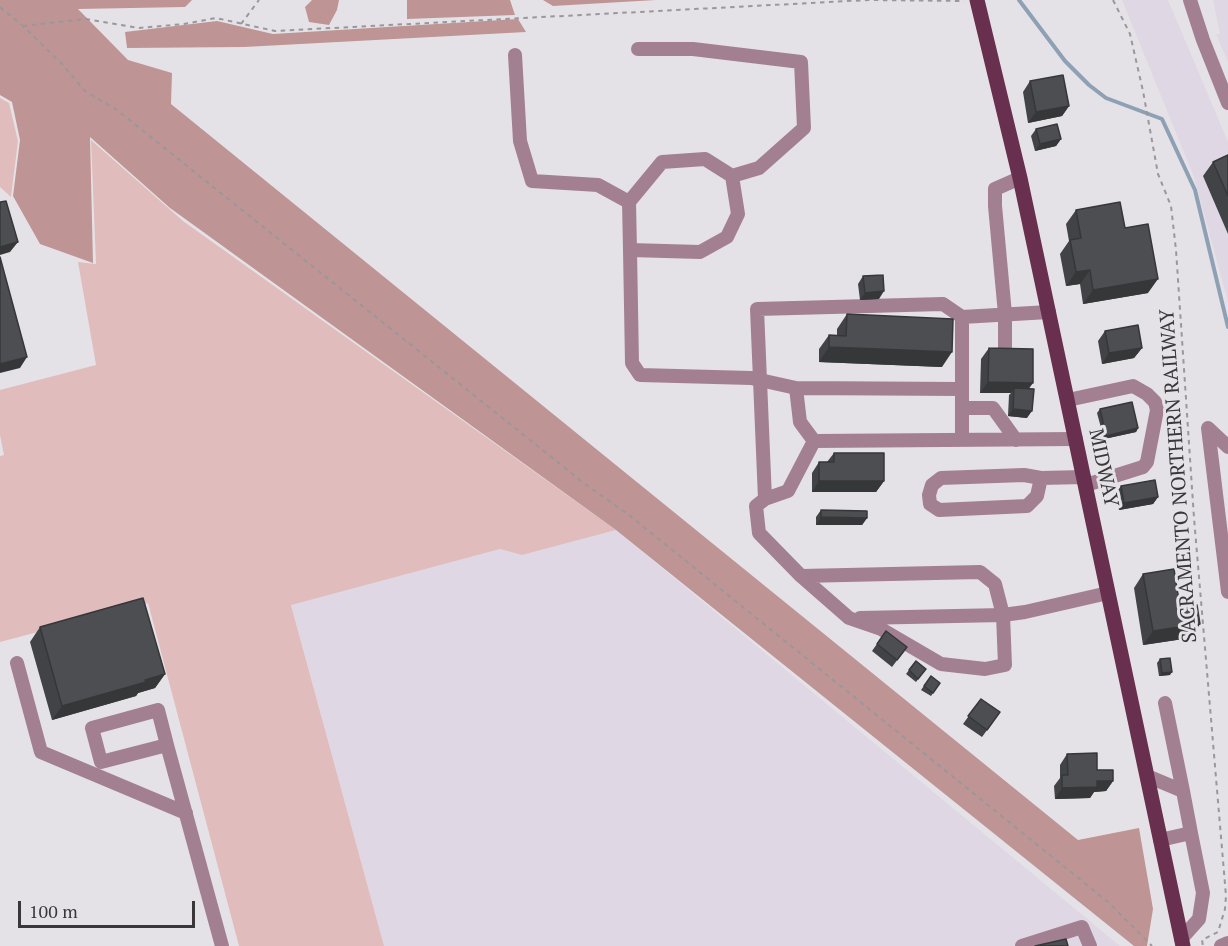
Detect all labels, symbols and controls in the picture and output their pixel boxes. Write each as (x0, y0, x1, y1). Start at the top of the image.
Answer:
street label: SACRAMENTO NORTHERN RAILWAY (1155, 308, 1203, 644)
street label: MIDWAY (1083, 427, 1123, 509)
scale bar (21, 889, 198, 927)
text: 100 m (29, 899, 78, 923)

